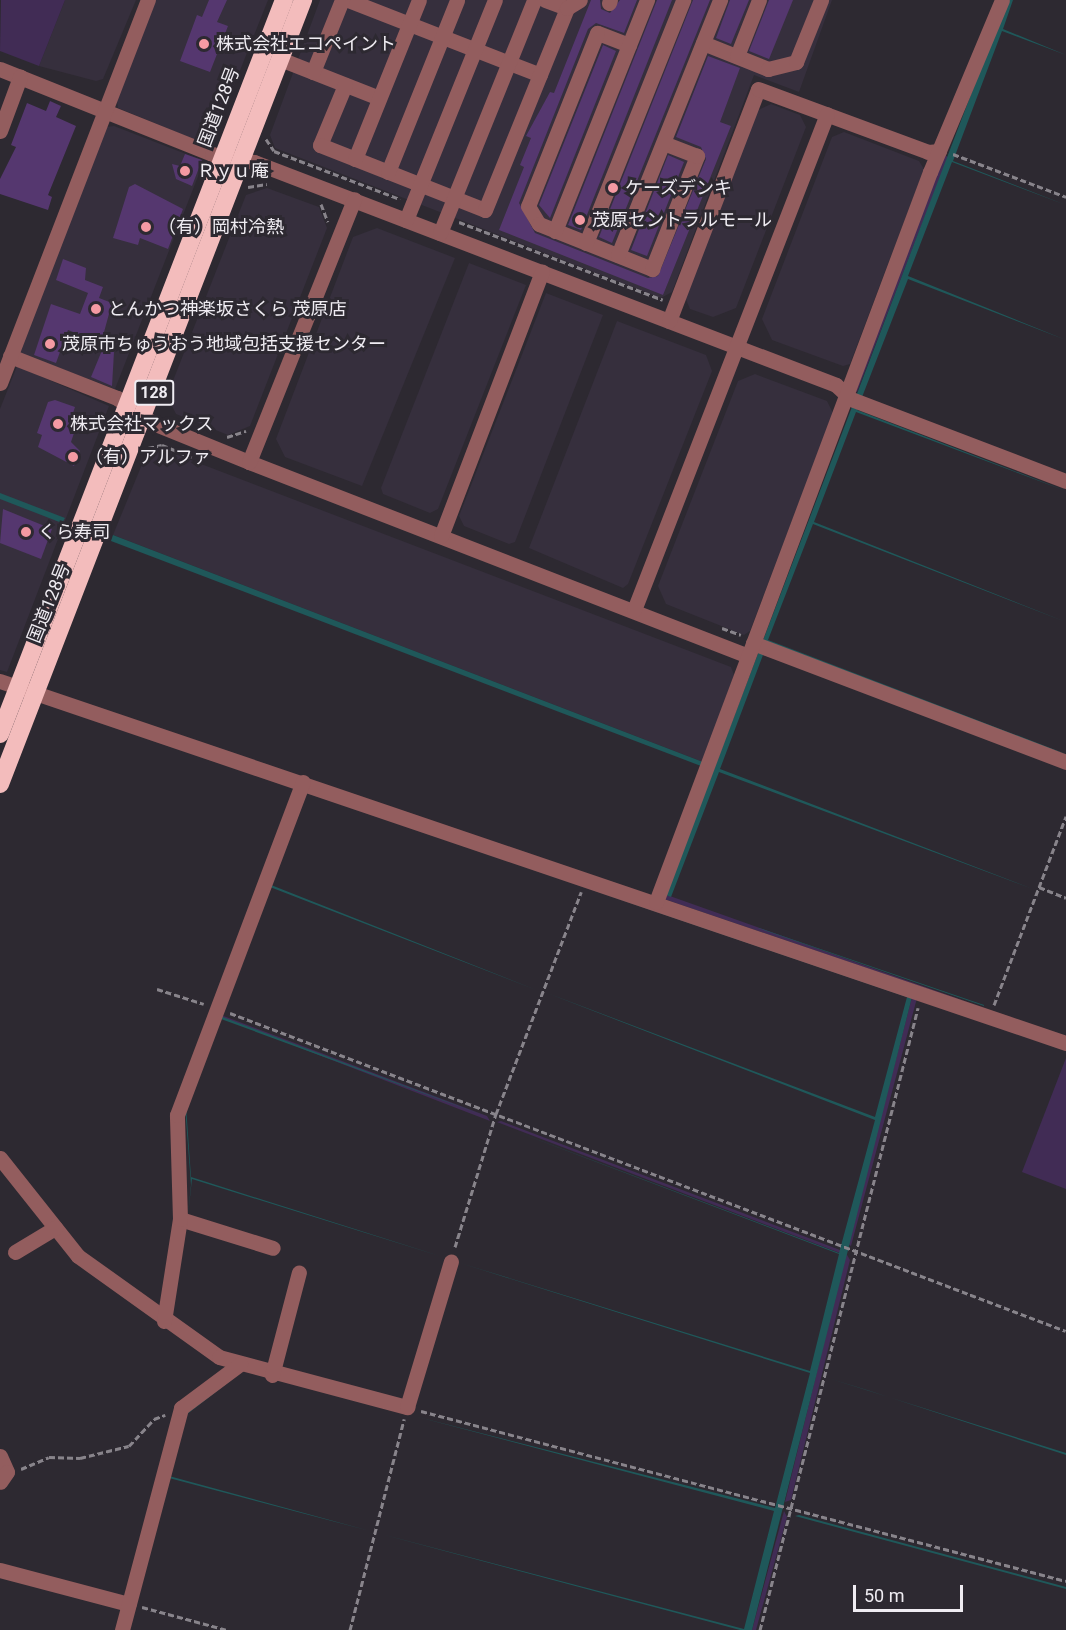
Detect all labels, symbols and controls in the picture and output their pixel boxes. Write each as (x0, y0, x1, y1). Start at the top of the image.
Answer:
place label: 株式会社エコペイント (216, 33, 396, 55)
marker: 株式会社エコペイント (197, 37, 211, 51)
street label: 国道128号 (194, 64, 244, 150)
place label: Ｒｙｕ庵 (197, 160, 269, 182)
marker: Ｒｙｕ庵 (178, 164, 192, 178)
place label: ケーズデンキ (625, 177, 733, 199)
marker: ケーズデンキ (606, 181, 620, 195)
place label: 茂原セントラルモール (592, 209, 772, 231)
marker: 茂原セントラルモール (573, 213, 587, 227)
place label: （有）岡村冷熱 (158, 216, 284, 238)
marker: （有）岡村冷熱 (139, 220, 153, 234)
place label: とんかつ神楽坂さくら 茂原店 (108, 298, 346, 320)
marker: とんかつ神楽坂さくら 茂原店 (89, 302, 103, 316)
place label: 茂原市ちゅうおう地域包括支援センター (62, 333, 386, 355)
marker: 茂原市ちゅうおう地域包括支援センター (43, 337, 57, 351)
road number: 128 (133, 380, 175, 406)
place label: 株式会社マックス (70, 413, 214, 435)
marker: 株式会社マックス (51, 417, 65, 431)
place label: （有）アルファ (85, 446, 211, 468)
marker: （有）アルファ (66, 450, 80, 464)
place label: くら寿司 (38, 521, 110, 543)
marker: くら寿司 (19, 525, 33, 539)
street label: 国道128号 (23, 560, 75, 646)
scale bar (856, 1573, 966, 1611)
text: 50 m (864, 1585, 904, 1606)

